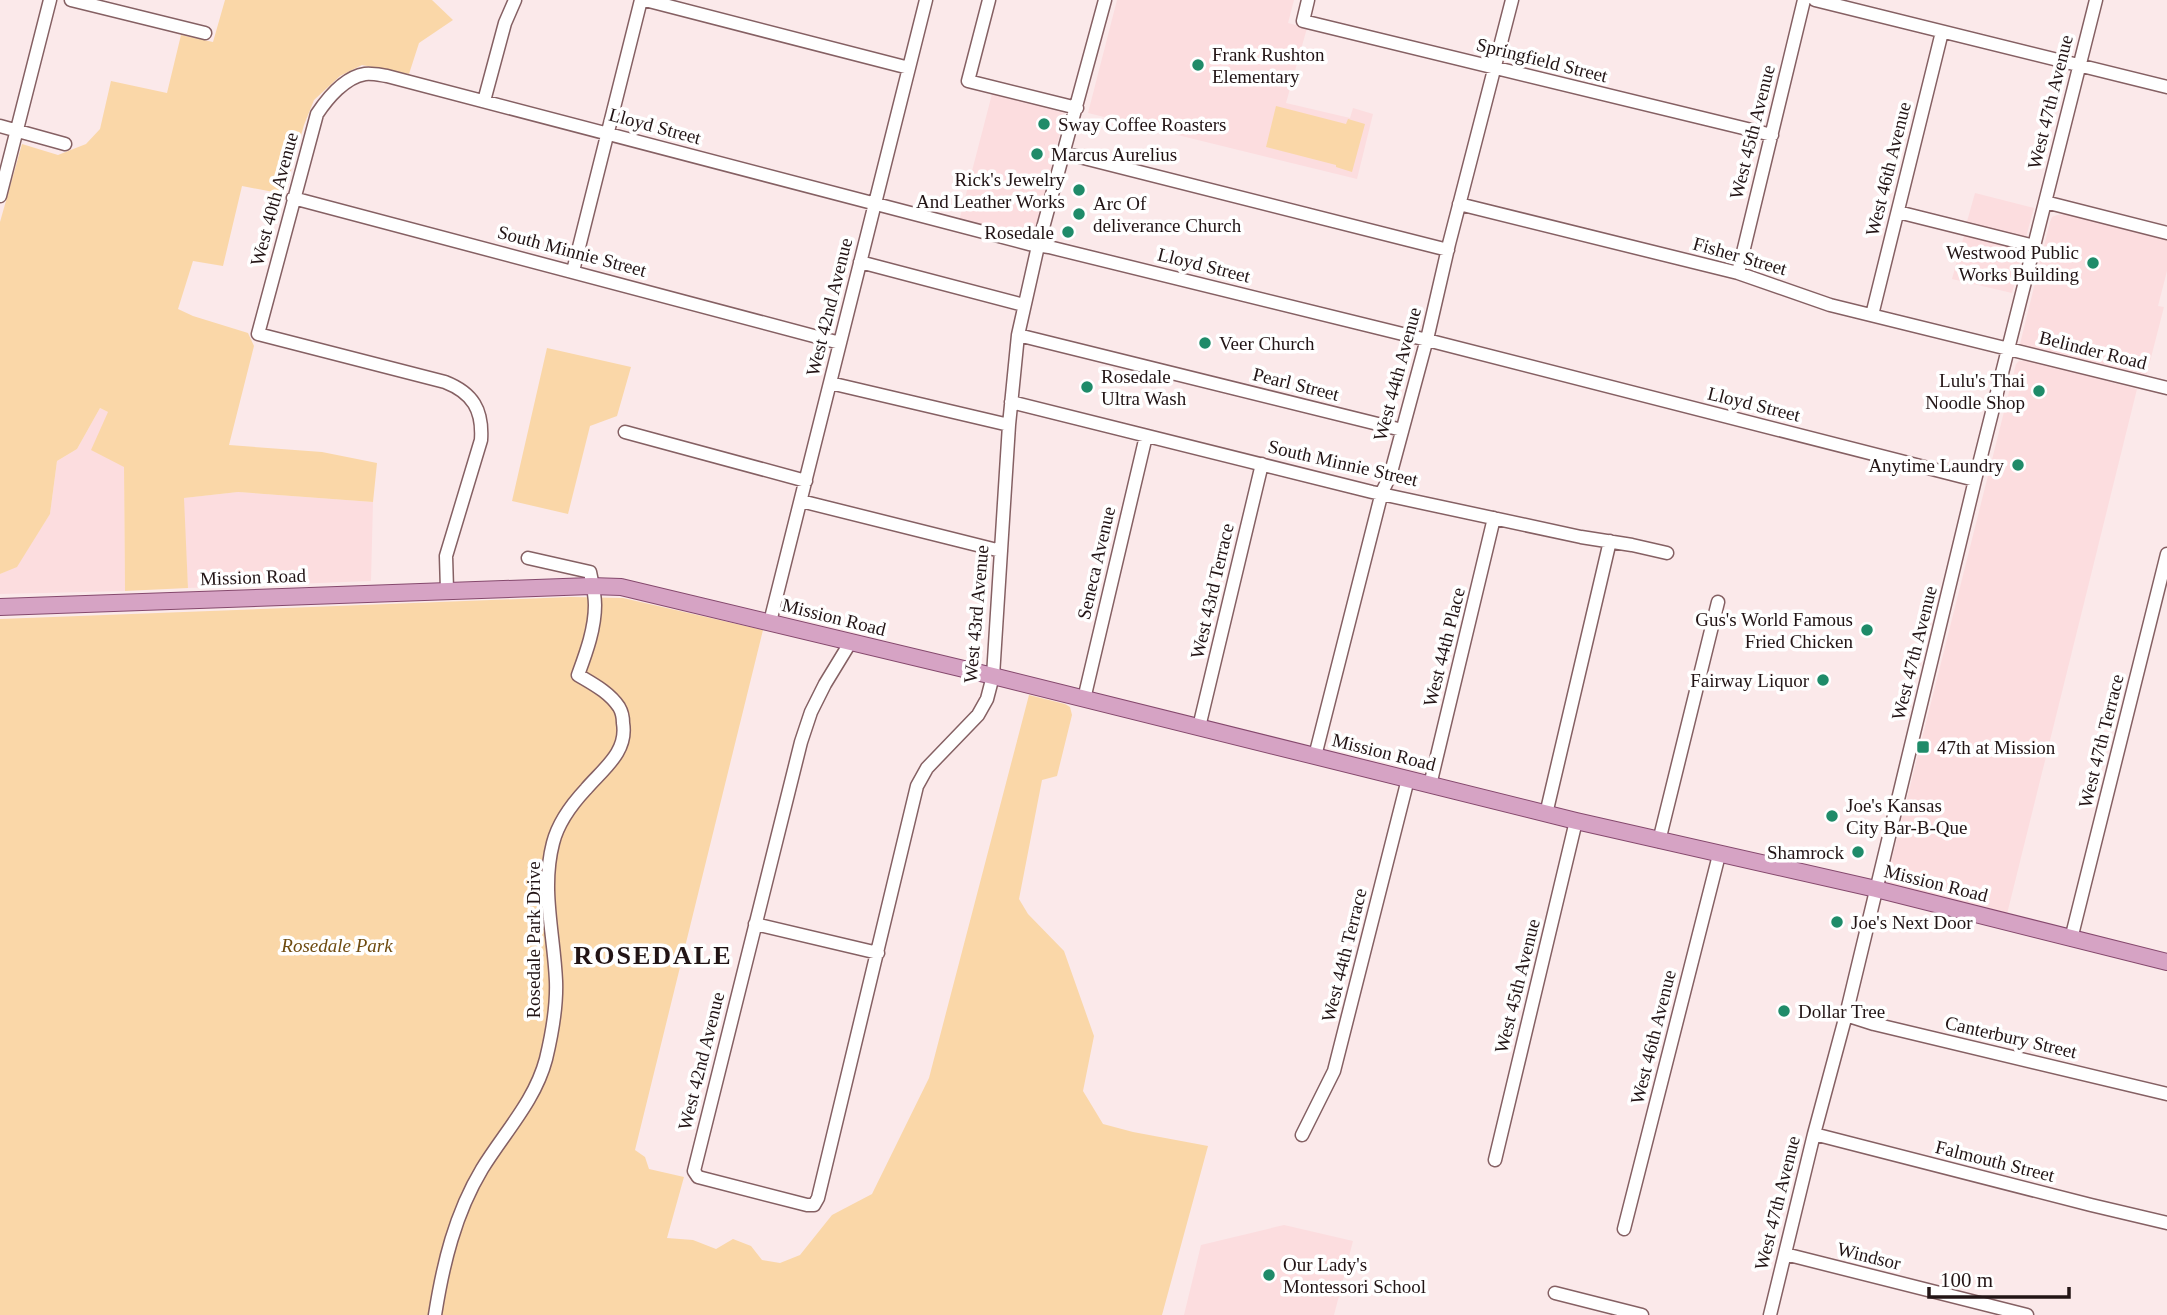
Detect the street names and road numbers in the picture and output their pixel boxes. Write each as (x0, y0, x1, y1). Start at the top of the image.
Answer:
street label: West 47th Avenue (2023, 33, 2077, 171)
street label: Springfield Street (1474, 34, 1611, 87)
street label: West 45th Avenue (1725, 63, 1779, 201)
street label: West 46th Avenue (1861, 100, 1915, 238)
street label: Lloyd Street (607, 104, 704, 149)
street label: West 40th Avenue (246, 130, 302, 268)
street label: South Minnie Street (495, 221, 649, 281)
street label: Fisher Street (1691, 233, 1790, 280)
street label: West 42nd Avenue (802, 236, 856, 378)
street label: Lloyd Street (1156, 243, 1253, 287)
street label: West 44th Avenue (1369, 305, 1425, 443)
street label: Belinder Road (2037, 326, 2150, 374)
street label: Pearl Street (1251, 363, 1342, 405)
street label: Lloyd Street (1706, 382, 1803, 426)
street label: South Minnie Street (1266, 436, 1421, 491)
street label: Seneca Avenue (1073, 505, 1119, 621)
street label: West 43rd Terrace (1186, 521, 1238, 661)
street label: West 43rd Avenue (960, 544, 992, 684)
street label: Mission Road (200, 565, 307, 589)
street label: West 47th Avenue (1887, 584, 1941, 722)
street label: West 44th Place (1419, 585, 1469, 709)
street label: Mission Road (780, 594, 888, 640)
street label: West 47th Terrace (2074, 672, 2128, 810)
street label: Mission Road (1330, 729, 1438, 775)
street label: Mission Road (1882, 860, 1990, 906)
street label: Rosedale Park Drive (523, 861, 544, 1019)
street label: West 44th Terrace (1317, 886, 1371, 1024)
street label: West 45th Avenue (1490, 917, 1544, 1055)
street label: West 46th Avenue (1626, 968, 1680, 1106)
street label: West 42nd Avenue (674, 990, 728, 1132)
street label: Canterbury Street (1943, 1012, 2080, 1063)
street label: West 47th Avenue (1750, 1134, 1804, 1272)
street label: Falmouth Street (1933, 1136, 2057, 1186)
street label: Windsor (1835, 1238, 1904, 1274)

